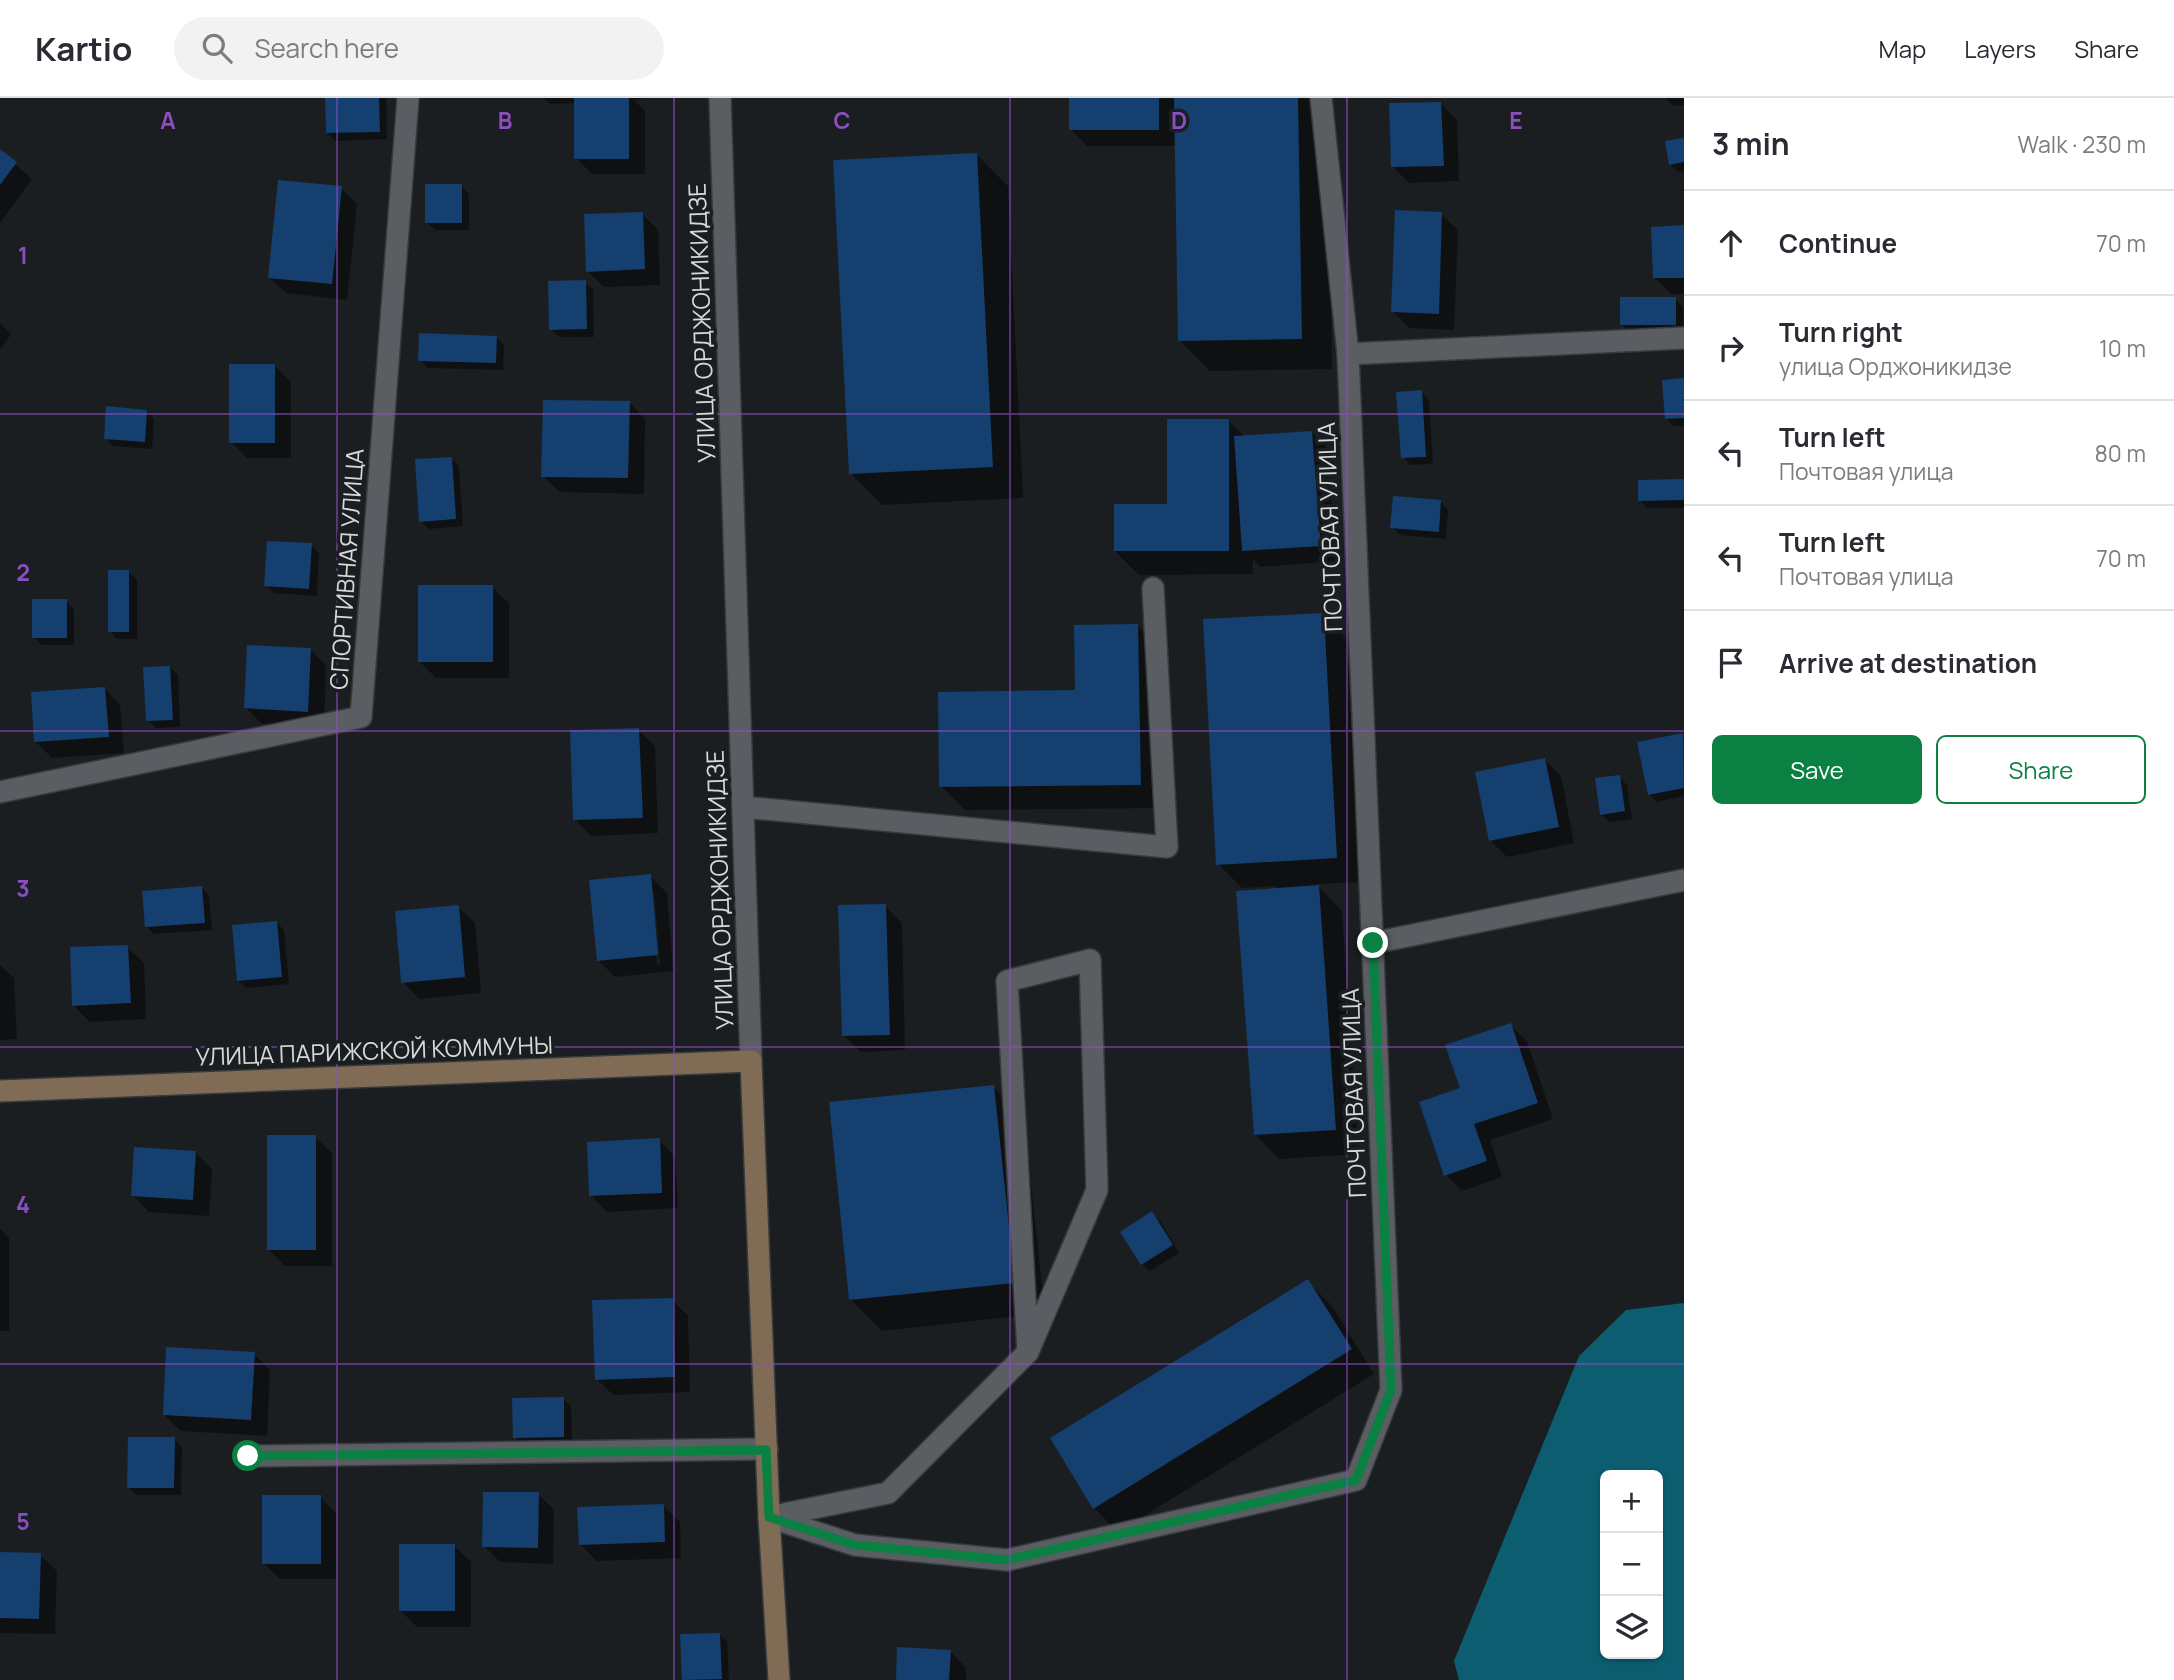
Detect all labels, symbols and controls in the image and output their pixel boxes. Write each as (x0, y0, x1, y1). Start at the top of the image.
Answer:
search box (174, 17, 664, 80)
text: Kartio (35, 26, 132, 71)
icon: search (198, 29, 236, 67)
text: Search here (254, 30, 399, 66)
text: Map (1879, 32, 1926, 65)
text: Layers (1964, 32, 2036, 65)
text: Share (2074, 32, 2139, 65)
text: A (160, 104, 176, 136)
text: B (498, 104, 512, 136)
text: C (834, 104, 851, 136)
text: D (1171, 104, 1187, 136)
text: E (1509, 104, 1523, 136)
text: 3 min (1712, 123, 1790, 164)
text: Walk · 230 m (2018, 128, 2146, 160)
street label: УЛИЦА ОРДЖОНИКИДЗЕ (680, 183, 722, 463)
icon: ahead (1712, 224, 1750, 262)
text: Continue (1779, 225, 1897, 261)
text: 70 m (2096, 227, 2146, 259)
text: 1 (18, 239, 28, 271)
text: Turn right (1779, 314, 1903, 350)
icon: right (1712, 329, 1750, 367)
text: 10 m (2099, 332, 2146, 364)
text: улица Орджоникидзе (1779, 350, 2012, 382)
text: Turn left (1779, 419, 1886, 455)
street label: ПОЧТОВАЯ УЛИЦА (1309, 422, 1349, 632)
icon: left (1712, 434, 1750, 472)
text: 80 m (2095, 437, 2146, 469)
street label: СПОРТИВНАЯ УЛИЦА (321, 447, 371, 691)
text: Почтовая улица (1779, 455, 1953, 487)
text: Turn left (1779, 524, 1886, 560)
icon: left (1712, 539, 1750, 577)
text: 70 m (2096, 542, 2146, 574)
text: 2 (16, 556, 30, 588)
text: Почтовая улица (1779, 560, 1953, 592)
icon: arrive (1712, 644, 1750, 682)
text: Arrive at destination (1779, 645, 2037, 681)
button: Save (1712, 735, 1922, 804)
button: Share (1936, 735, 2146, 804)
street label: УЛИЦА ОРДЖОНИКИДЗЕ (698, 750, 740, 1030)
text: 3 (16, 872, 30, 904)
route end (1357, 927, 1388, 958)
street label: ПОЧТОВАЯ УЛИЦА (1333, 988, 1373, 1198)
street label: УЛИЦА ПАРИЖСКОЙ КОММУНЫ (195, 1027, 553, 1073)
text: 4 (16, 1188, 30, 1220)
route start (232, 1440, 263, 1471)
map controls (1600, 1470, 1663, 1659)
button: + (1600, 1470, 1663, 1533)
text: 5 (16, 1505, 30, 1537)
button: − (1600, 1533, 1663, 1596)
button: layers (1600, 1596, 1663, 1659)

